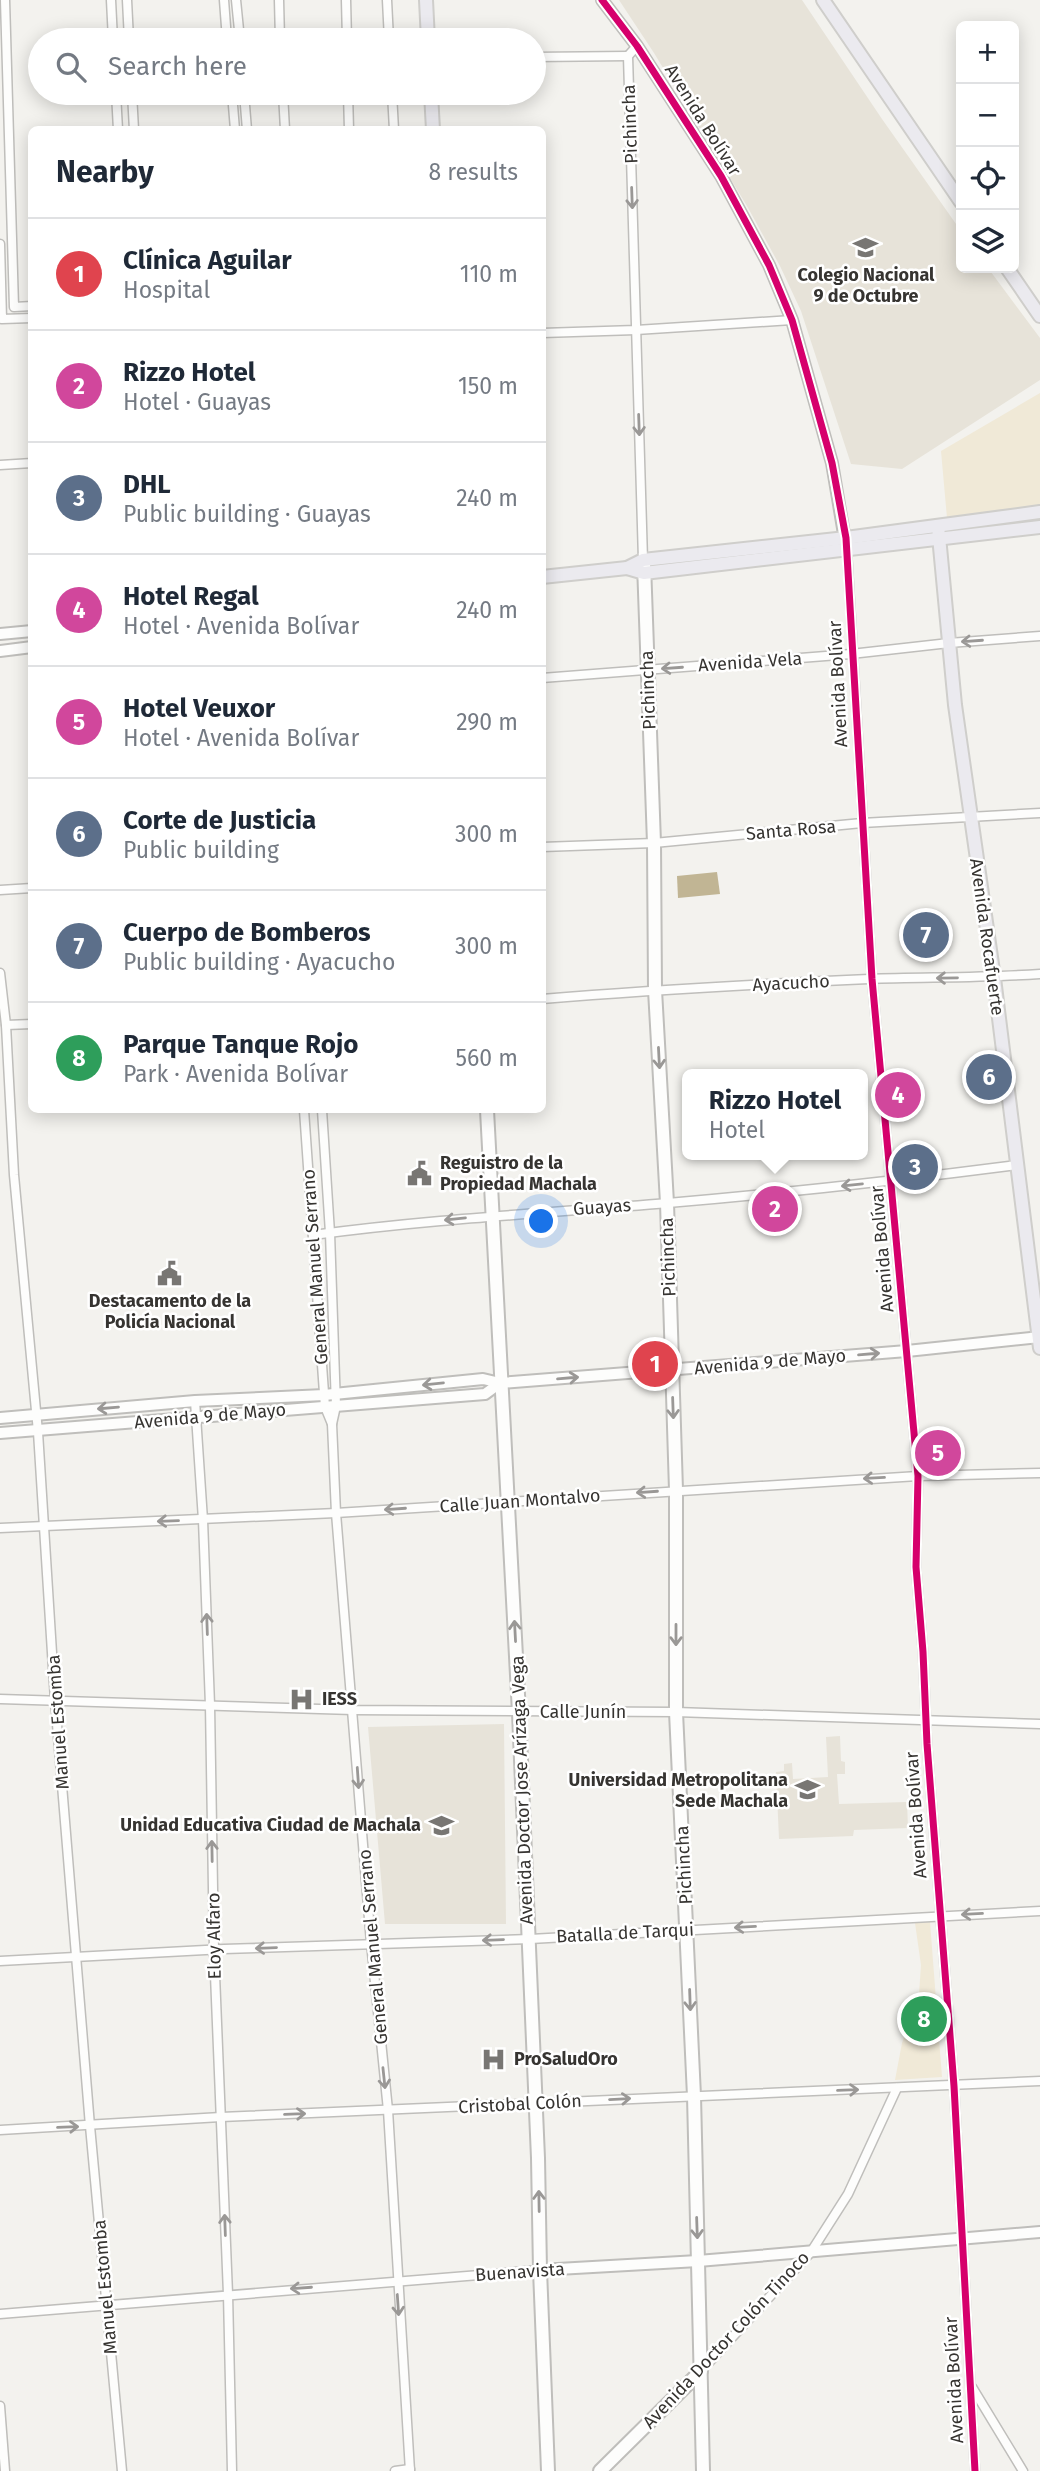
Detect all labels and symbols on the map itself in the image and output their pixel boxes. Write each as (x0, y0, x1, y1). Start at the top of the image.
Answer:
street label: Avenida Bolívar (660, 60, 746, 180)
street label: Pichincha (618, 84, 642, 164)
one-way arrow (625, 186, 638, 209)
school or university icon: Colegio Nacional 9 de Octubre (852, 234, 880, 262)
place label: Colegio Nacional 9 de Octubre (798, 264, 935, 307)
one-way arrow (632, 413, 645, 436)
street label: Avenida Bolívar (824, 620, 852, 748)
one-way arrow (961, 635, 984, 648)
street label: Avenida Vela (697, 647, 803, 677)
street label: Pichincha (636, 650, 660, 730)
one-way arrow (661, 662, 684, 675)
street label: Santa Rosa (745, 815, 837, 845)
street label: Avenida Rocafuerte (965, 857, 1009, 1017)
pin: 7 (903, 909, 949, 961)
street label: Ayacucho (752, 970, 830, 996)
one-way arrow (936, 971, 959, 985)
one-way arrow (653, 1046, 666, 1069)
pin: 6 (966, 1051, 1012, 1103)
pin: 4 (875, 1069, 921, 1121)
pin: 3 (892, 1141, 938, 1193)
place label: Reguistro de la Propiedad Machala (440, 1152, 597, 1195)
public building icon: Reguistro de la Propiedad Machala (406, 1159, 434, 1187)
street label: General Manuel Serrano (297, 1169, 333, 1365)
one-way arrow (841, 1179, 864, 1192)
pin: 2 (752, 1183, 798, 1235)
street label: Avenida Bolívar (866, 1185, 898, 1313)
street label: Guayas (572, 1194, 632, 1220)
your location (524, 1204, 558, 1238)
one-way arrow (444, 1213, 466, 1226)
street label: Pichincha (656, 1217, 680, 1297)
public building icon: Destacamento de la Policía Nacional (156, 1260, 184, 1288)
place label: Destacamento de la Policía Nacional (89, 1290, 251, 1333)
pin: 1 (632, 1338, 678, 1390)
street label: Avenida 9 de Mayo (693, 1344, 847, 1380)
one-way arrow (857, 1347, 879, 1360)
one-way arrow (557, 1371, 579, 1384)
one-way arrow (422, 1378, 445, 1391)
one-way arrow (666, 1396, 679, 1419)
street label: Avenida 9 de Mayo (133, 1398, 287, 1434)
one-way arrow (98, 1402, 120, 1415)
pin: 5 (915, 1427, 961, 1479)
one-way arrow (863, 1472, 886, 1485)
street label: Calle Juan Montalvo (439, 1484, 601, 1518)
one-way arrow (636, 1486, 659, 1499)
one-way arrow (385, 1503, 407, 1516)
one-way arrow (157, 1515, 180, 1528)
one-way arrow (200, 1613, 213, 1636)
one-way arrow (508, 1620, 521, 1643)
one-way arrow (669, 1624, 683, 1647)
street label: Manuel Estomba (42, 1654, 74, 1790)
street label: Avenida Doctor Jose Arízaga Vega (506, 1655, 538, 1925)
hospital icon: IESS (288, 1685, 316, 1713)
place label: IESS (322, 1688, 357, 1710)
street label: Calle Junín (540, 1701, 626, 1723)
street label: Avenida Bolívar (901, 1751, 931, 1879)
one-way arrow (352, 1767, 365, 1789)
place label: Universidad Metropolitana Sede Machala (569, 1769, 788, 1812)
school or university icon: Universidad Metropolitana Sede Machala (794, 1776, 822, 1804)
school or university icon: Unidad Educativa Ciudad de Machala (427, 1811, 455, 1839)
place label: Unidad Educativa Ciudad de Machala (120, 1814, 421, 1836)
street label: Pichincha (671, 1825, 697, 1905)
one-way arrow (206, 1840, 219, 1863)
street label: General Manuel Serrano (354, 1848, 392, 2046)
street label: Eloy Alfaro (202, 1892, 226, 1980)
one-way arrow (961, 1908, 984, 1921)
street label: Batalla de Tarqui (556, 1918, 694, 1948)
one-way arrow (733, 1920, 756, 1933)
one-way arrow (482, 1933, 505, 1947)
one-way arrow (254, 1941, 277, 1954)
one-way arrow (683, 1988, 697, 2011)
pin: 8 (901, 1993, 947, 2045)
hospital icon: ProSaludOro (480, 2045, 508, 2073)
place label: ProSaludOro (514, 2048, 618, 2070)
one-way arrow (378, 2066, 391, 2089)
one-way arrow (836, 2084, 859, 2097)
street label: Cristobal Colón (458, 2090, 582, 2118)
one-way arrow (609, 2093, 632, 2106)
one-way arrow (284, 2107, 307, 2120)
one-way arrow (56, 2121, 79, 2134)
one-way arrow (532, 2190, 546, 2213)
one-way arrow (218, 2214, 231, 2237)
one-way arrow (690, 2216, 704, 2239)
street label: Manuel Estomba (88, 2219, 122, 2355)
street label: Avenida Doctor Colón Tinoco (638, 2247, 814, 2433)
street label: Buenavista (474, 2258, 566, 2286)
one-way arrow (290, 2282, 313, 2295)
one-way arrow (392, 2293, 405, 2316)
street label: Avenida Bolívar (940, 2316, 968, 2444)

